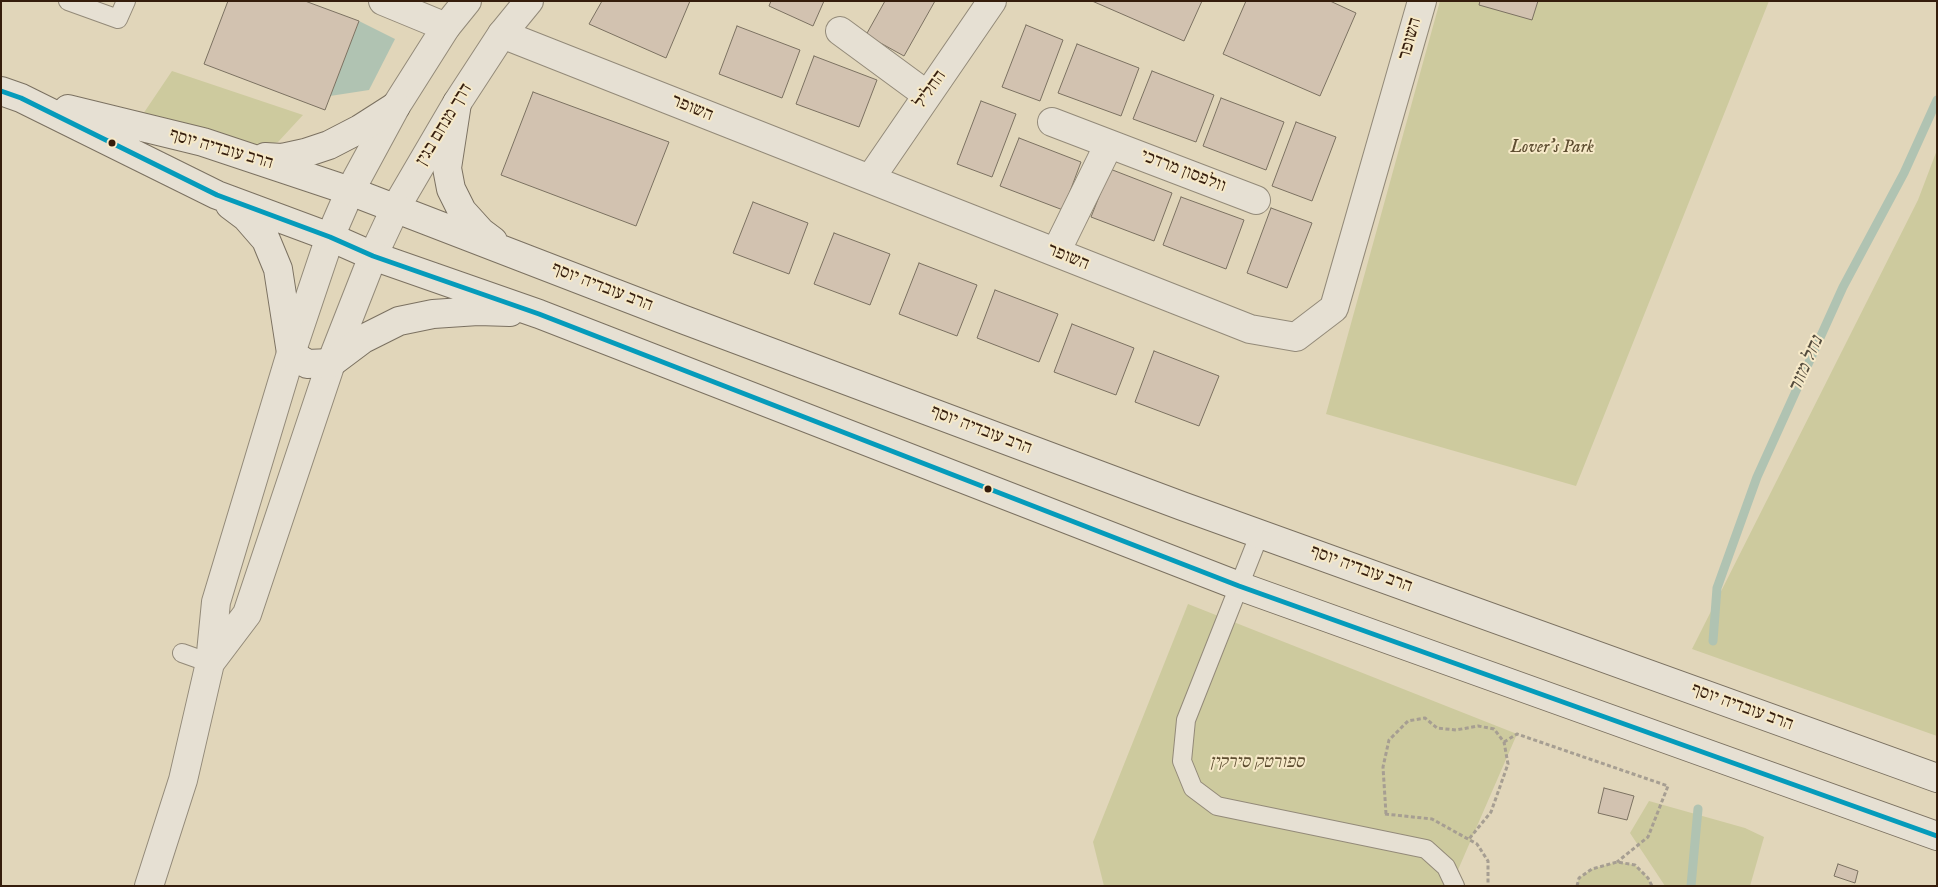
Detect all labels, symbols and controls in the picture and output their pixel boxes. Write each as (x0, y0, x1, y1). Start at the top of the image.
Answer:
street label: השופר (1395, 15, 1427, 63)
street label: החליל (910, 67, 952, 113)
street label: דרך מנחם בגין (412, 80, 478, 170)
street label: השופר (668, 91, 716, 127)
street label: הרב עובדיה יוסף (167, 125, 275, 175)
park label: Lover's Park (1510, 137, 1594, 159)
unlabelled marker (107, 138, 117, 148)
street label: וולפסון מרדכי (1137, 146, 1229, 198)
street label: השופר (1044, 240, 1092, 276)
street label: הרב עובדיה יוסף (548, 259, 656, 317)
water label: נחל מזור (1785, 333, 1829, 397)
street label: הרב עובדיה יוסף (927, 402, 1035, 460)
unlabelled marker (983, 484, 993, 494)
street label: הרב עובדיה יוסף (1307, 542, 1415, 598)
street label: הרב עובדיה יוסף (1688, 680, 1796, 736)
park label: ספורטק סירקין (1210, 752, 1304, 774)

